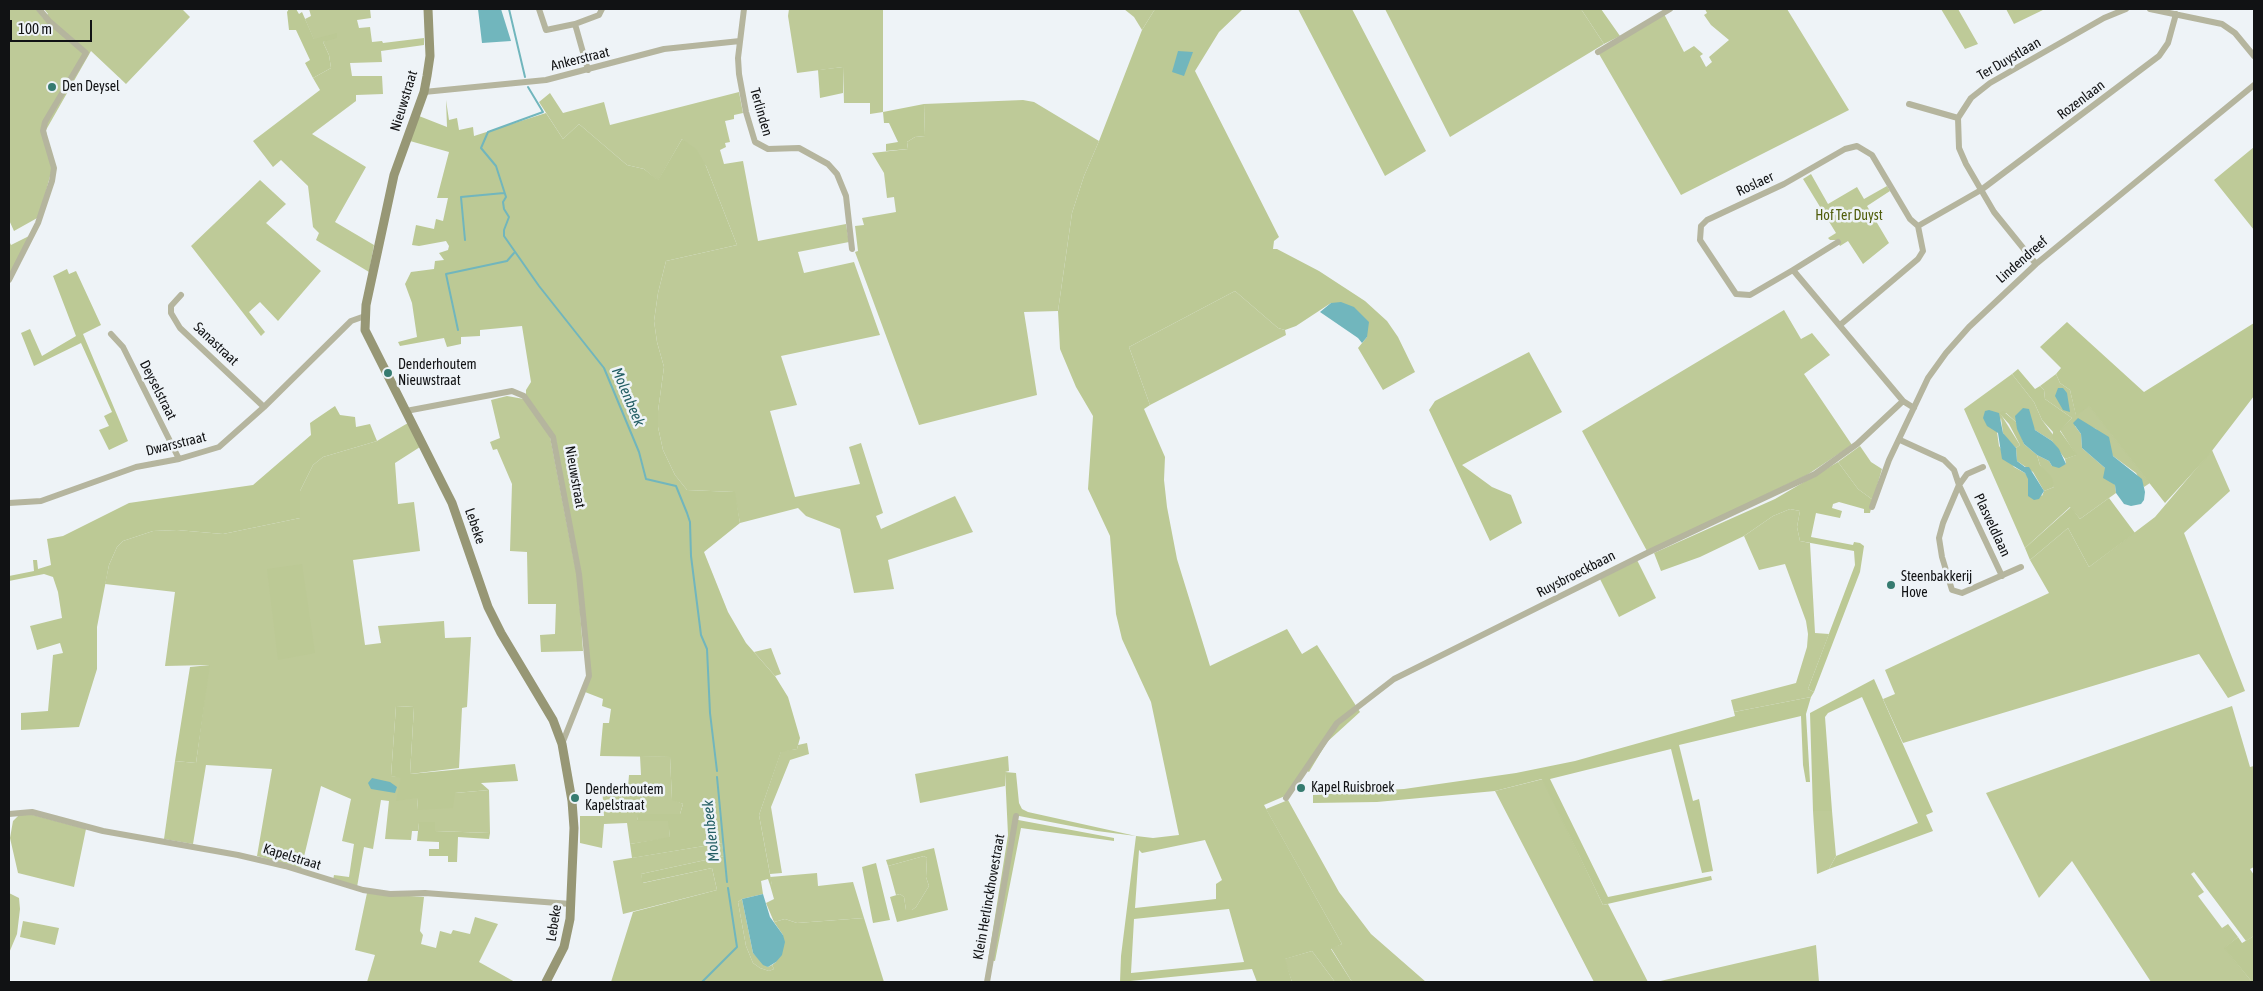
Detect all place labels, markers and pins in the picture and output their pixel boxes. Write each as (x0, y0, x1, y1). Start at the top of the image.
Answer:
place label: Den Deysel (62, 79, 120, 95)
marker: Den Deysel (46, 81, 58, 93)
place label: Denderhoutem Nieuwstraat (398, 357, 477, 390)
marker: Denderhoutem Nieuwstraat (382, 367, 394, 379)
place label: Steenbakkerij Hove (1901, 569, 1972, 602)
marker: Steenbakkerij Hove (1885, 579, 1897, 591)
place label: Kapel Ruisbroek (1311, 780, 1394, 796)
place label: Denderhoutem Kapelstraat (585, 782, 664, 814)
marker: Kapel Ruisbroek (1295, 782, 1307, 794)
marker: Denderhoutem Kapelstraat (569, 792, 581, 804)

